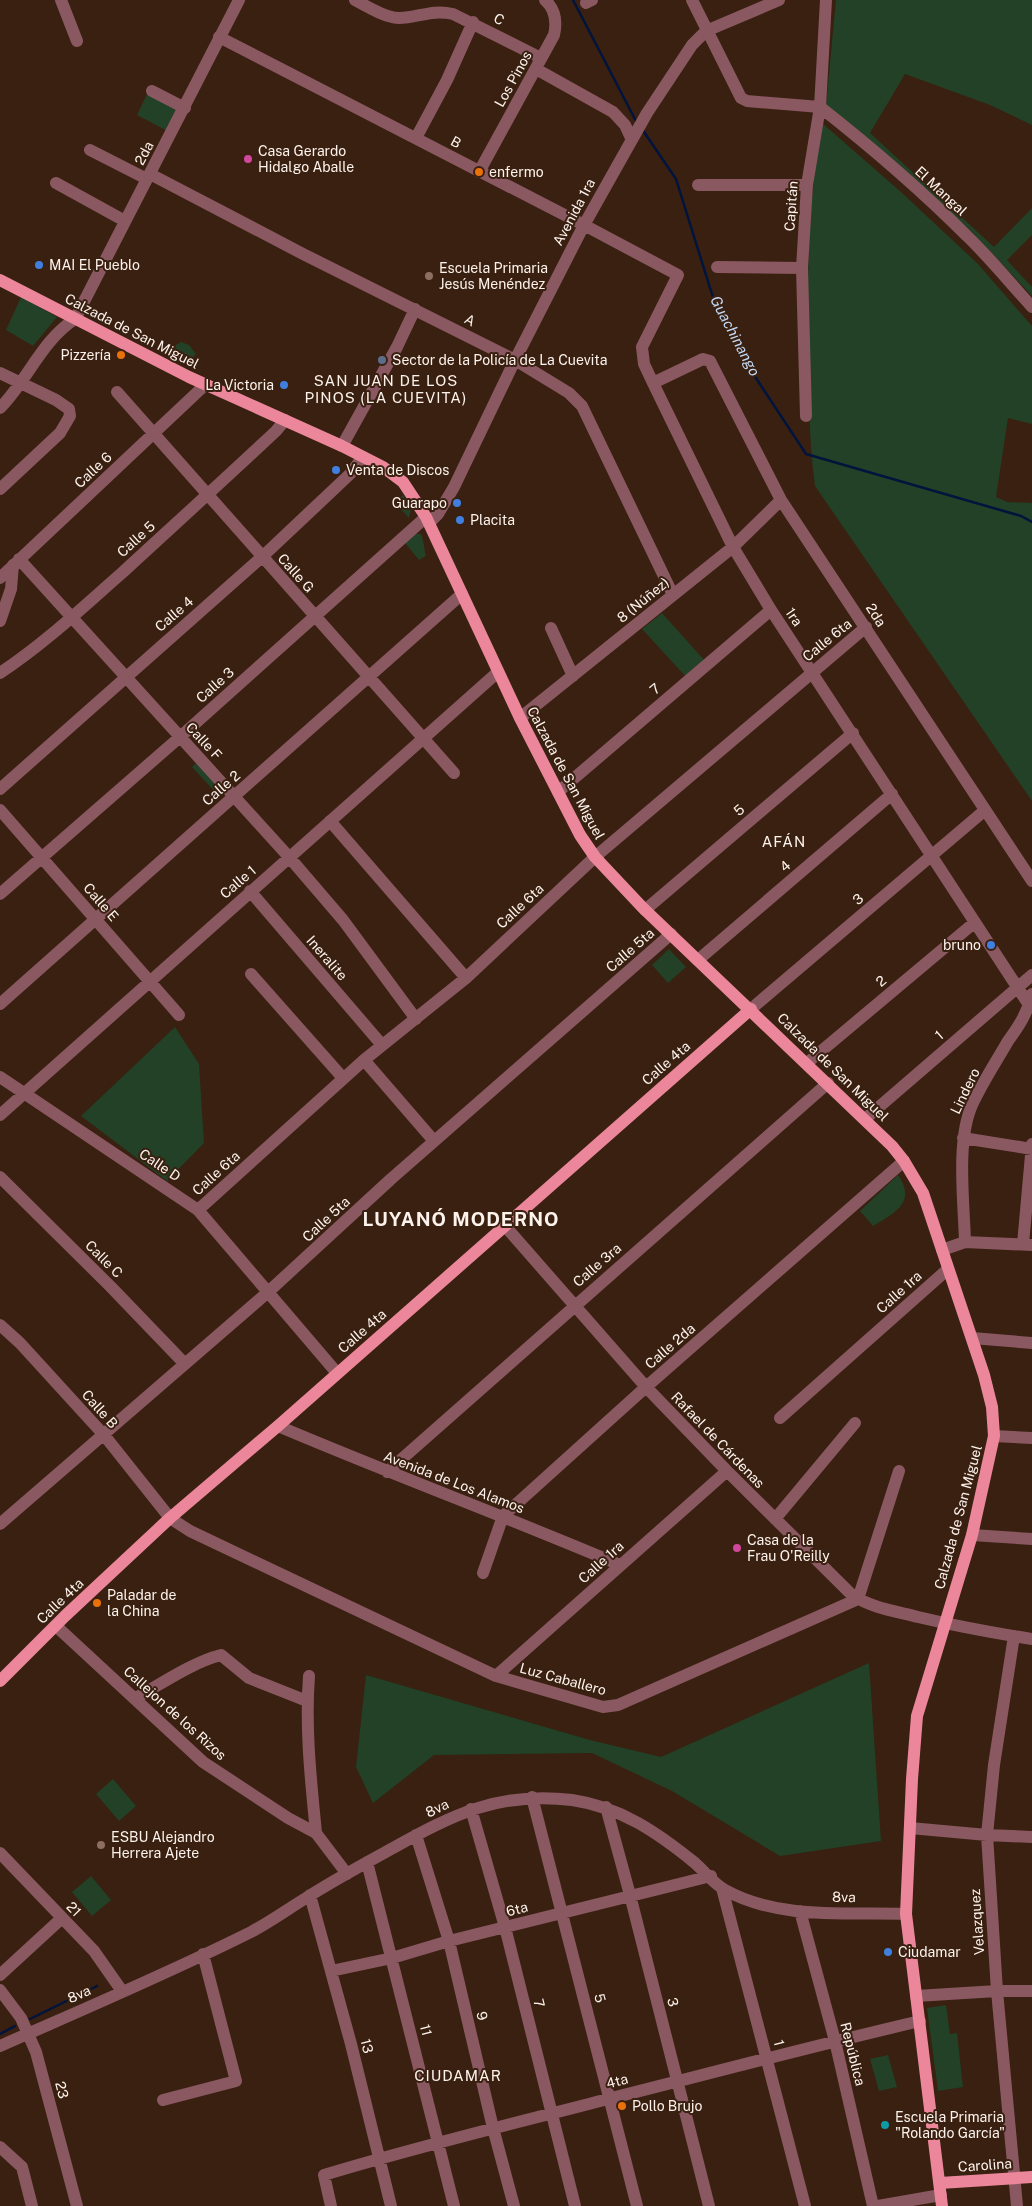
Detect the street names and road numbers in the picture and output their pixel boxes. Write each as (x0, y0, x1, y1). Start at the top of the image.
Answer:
street label: C (491, 10, 507, 28)
street label: Los Pinos (491, 48, 535, 110)
street label: B (448, 133, 464, 151)
street label: 2da (131, 138, 157, 168)
street label: El Mangal (912, 163, 970, 219)
street label: Avenida 1ra (550, 176, 598, 248)
street label: Capitán (781, 180, 801, 232)
street label: Calzada de San Miguel (62, 290, 202, 372)
street label: A (462, 311, 478, 329)
street label: Calle 6 (71, 449, 115, 491)
street label: Calle 5 (114, 518, 158, 560)
street label: Calle G (274, 550, 318, 596)
street label: 8 (Núñez) (614, 574, 672, 626)
street label: Calle 4 (152, 593, 196, 635)
street label: 2da (863, 600, 889, 630)
street label: 1ra (782, 605, 806, 629)
street label: Calle 6ta (799, 615, 855, 665)
street label: Calle 3 (193, 664, 237, 706)
street label: 7 (647, 680, 663, 698)
street label: Calzada de San Miguel (524, 704, 608, 842)
street label: Calle F (183, 719, 225, 763)
street label: Calle 2 (199, 767, 243, 809)
street label: 5 (730, 801, 748, 819)
street label: 4 (776, 857, 794, 875)
street label: Calle 1 (217, 862, 259, 902)
street label: Calle E (80, 880, 122, 924)
street label: Calle 6ta (493, 880, 547, 932)
street label: 3 (849, 890, 867, 908)
street label: Calle 5ta (603, 925, 657, 975)
street label: Ineralite (303, 932, 351, 984)
street label: 2 (873, 972, 889, 990)
street label: Calzada de San Miguel (774, 1010, 892, 1124)
street label: 1 (932, 1027, 946, 1043)
street label: Calle 4ta (639, 1038, 693, 1088)
street label: Lindero (947, 1065, 983, 1117)
street label: Calle D (136, 1145, 184, 1185)
street label: Calle 6ta (189, 1148, 243, 1198)
street label: Calle 5ta (299, 1193, 353, 1245)
street label: Calle C (82, 1237, 126, 1281)
street label: Calle 3ra (570, 1240, 624, 1290)
street label: Calle 1ra (873, 1268, 925, 1316)
street label: Calle 4ta (335, 1306, 389, 1356)
street label: Calle 2da (642, 1320, 698, 1372)
street label: Calle B (79, 1387, 121, 1431)
street label: Rafael de Cárdenas (668, 1389, 768, 1491)
street label: Calzada de San Miguel (931, 1443, 985, 1591)
street label: Avenida de Los Alamos (381, 1448, 527, 1516)
street label: Calle 1ra (575, 1538, 627, 1586)
street label: Calle 4ta (33, 1575, 87, 1627)
street label: Luz Caballero (518, 1660, 608, 1698)
street label: Callejon de los Rizos (120, 1663, 230, 1763)
street label: 8va (423, 1796, 451, 1820)
street label: Velazquez (967, 1888, 987, 1956)
street label: 8va (832, 1889, 856, 1905)
street label: 21 (63, 1898, 85, 1920)
street label: 6ta (504, 1899, 530, 1919)
street label: 8va (65, 1982, 93, 2006)
street label: 5 (591, 1992, 609, 2004)
street label: 3 (664, 1996, 682, 2008)
street label: 7 (530, 1997, 548, 2009)
street label: 9 (473, 2010, 491, 2022)
street label: República (837, 2021, 869, 2087)
street label: 11 (417, 2023, 435, 2037)
street label: 13 (357, 2037, 377, 2055)
street label: 1 (771, 2038, 787, 2048)
street label: 4ta (604, 2070, 630, 2092)
street label: 23 (52, 2080, 72, 2101)
street label: Carolina (957, 2155, 1013, 2175)

